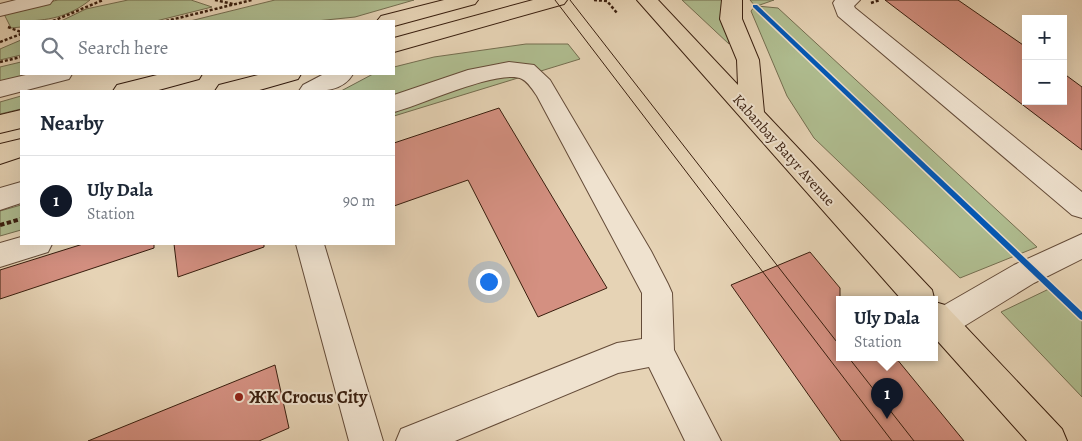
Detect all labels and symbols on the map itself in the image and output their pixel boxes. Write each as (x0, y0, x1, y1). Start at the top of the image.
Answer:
street label: Kabanbay Batyr Avenue (728, 90, 840, 210)
your location (476, 269, 502, 295)
pin: 1 (871, 378, 903, 419)
place label: ЖК Crocus City (249, 385, 368, 409)
marker: ЖК Crocus City (233, 391, 245, 403)

